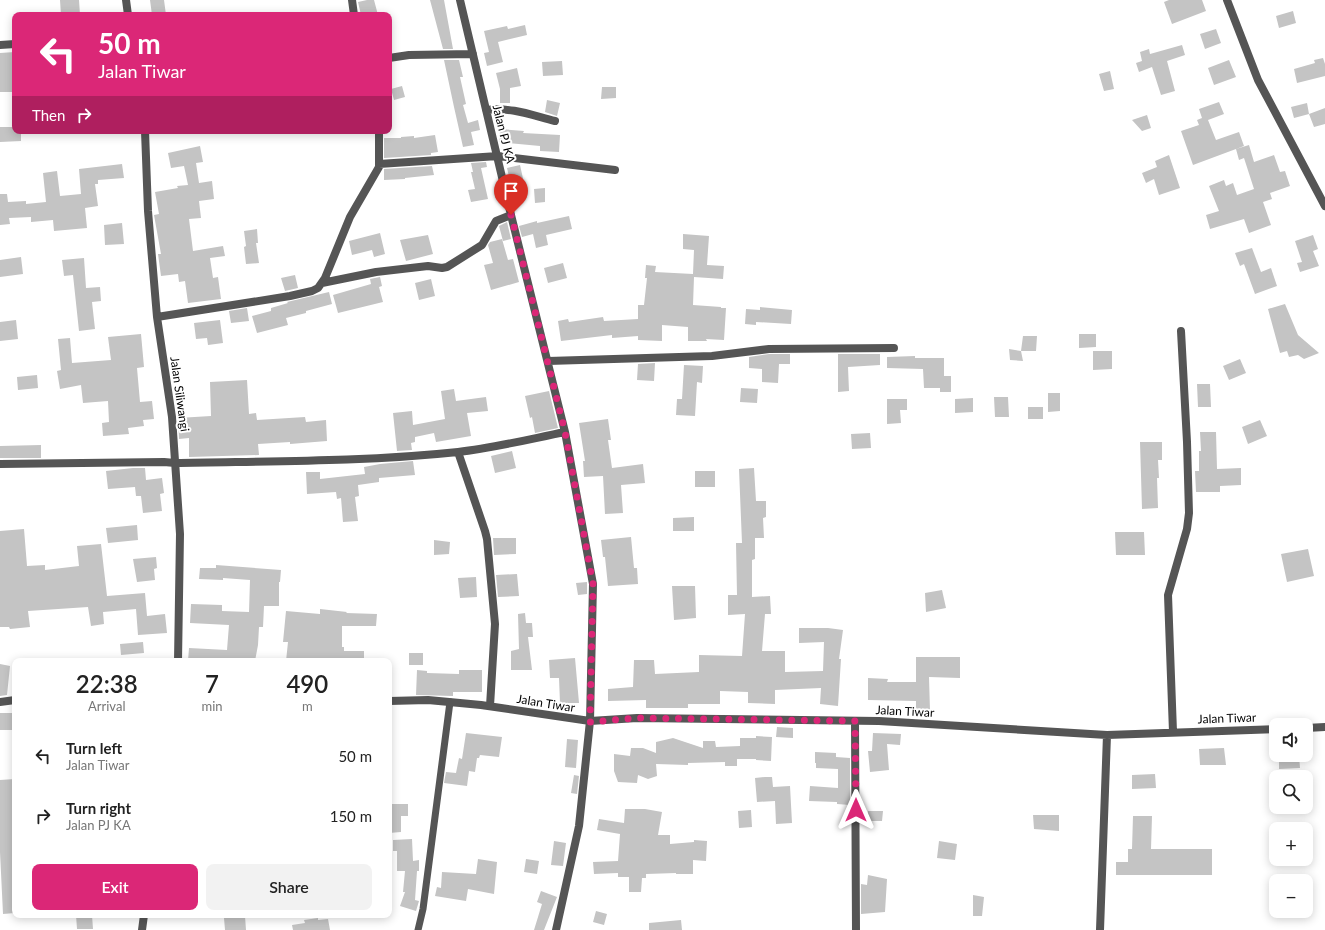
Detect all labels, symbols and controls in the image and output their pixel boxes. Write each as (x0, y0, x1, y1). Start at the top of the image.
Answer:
text: 50 m (98, 26, 161, 60)
icon: left (32, 28, 84, 80)
text: Jalan Tiwar (98, 60, 186, 82)
street label: Jalan PJ KA (489, 103, 519, 166)
icon: right (73, 104, 95, 126)
text: Then (32, 106, 65, 124)
pin (494, 174, 528, 215)
icon: arrive (500, 180, 522, 202)
street label: Jalan Siliwangi (167, 356, 193, 433)
text: 22:38 (76, 669, 138, 698)
text: 7 (205, 669, 219, 698)
text: 490 (286, 669, 328, 698)
street label: Jalan Tiwar (516, 691, 577, 715)
text: Arrival (88, 698, 125, 714)
text: min (201, 698, 223, 714)
text: m (302, 698, 313, 714)
street label: Jalan Tiwar (875, 702, 935, 720)
street label: Jalan Tiwar (1197, 709, 1257, 727)
map controls (1269, 718, 1313, 918)
button: sound (1269, 718, 1313, 762)
text: Turn left (66, 739, 122, 757)
icon: left (32, 745, 54, 767)
text: 50 m (338, 747, 372, 765)
text: Jalan Tiwar (66, 757, 130, 773)
button: search (1269, 770, 1313, 814)
position arrow (835, 789, 877, 831)
text: Turn right (66, 799, 131, 817)
icon: right (32, 805, 54, 827)
text: 150 m (330, 807, 372, 825)
text: Jalan PJ KA (66, 817, 131, 833)
button: + (1269, 822, 1313, 866)
button: Exit (32, 864, 198, 910)
button: Share (206, 864, 372, 910)
button: − (1269, 874, 1313, 918)

